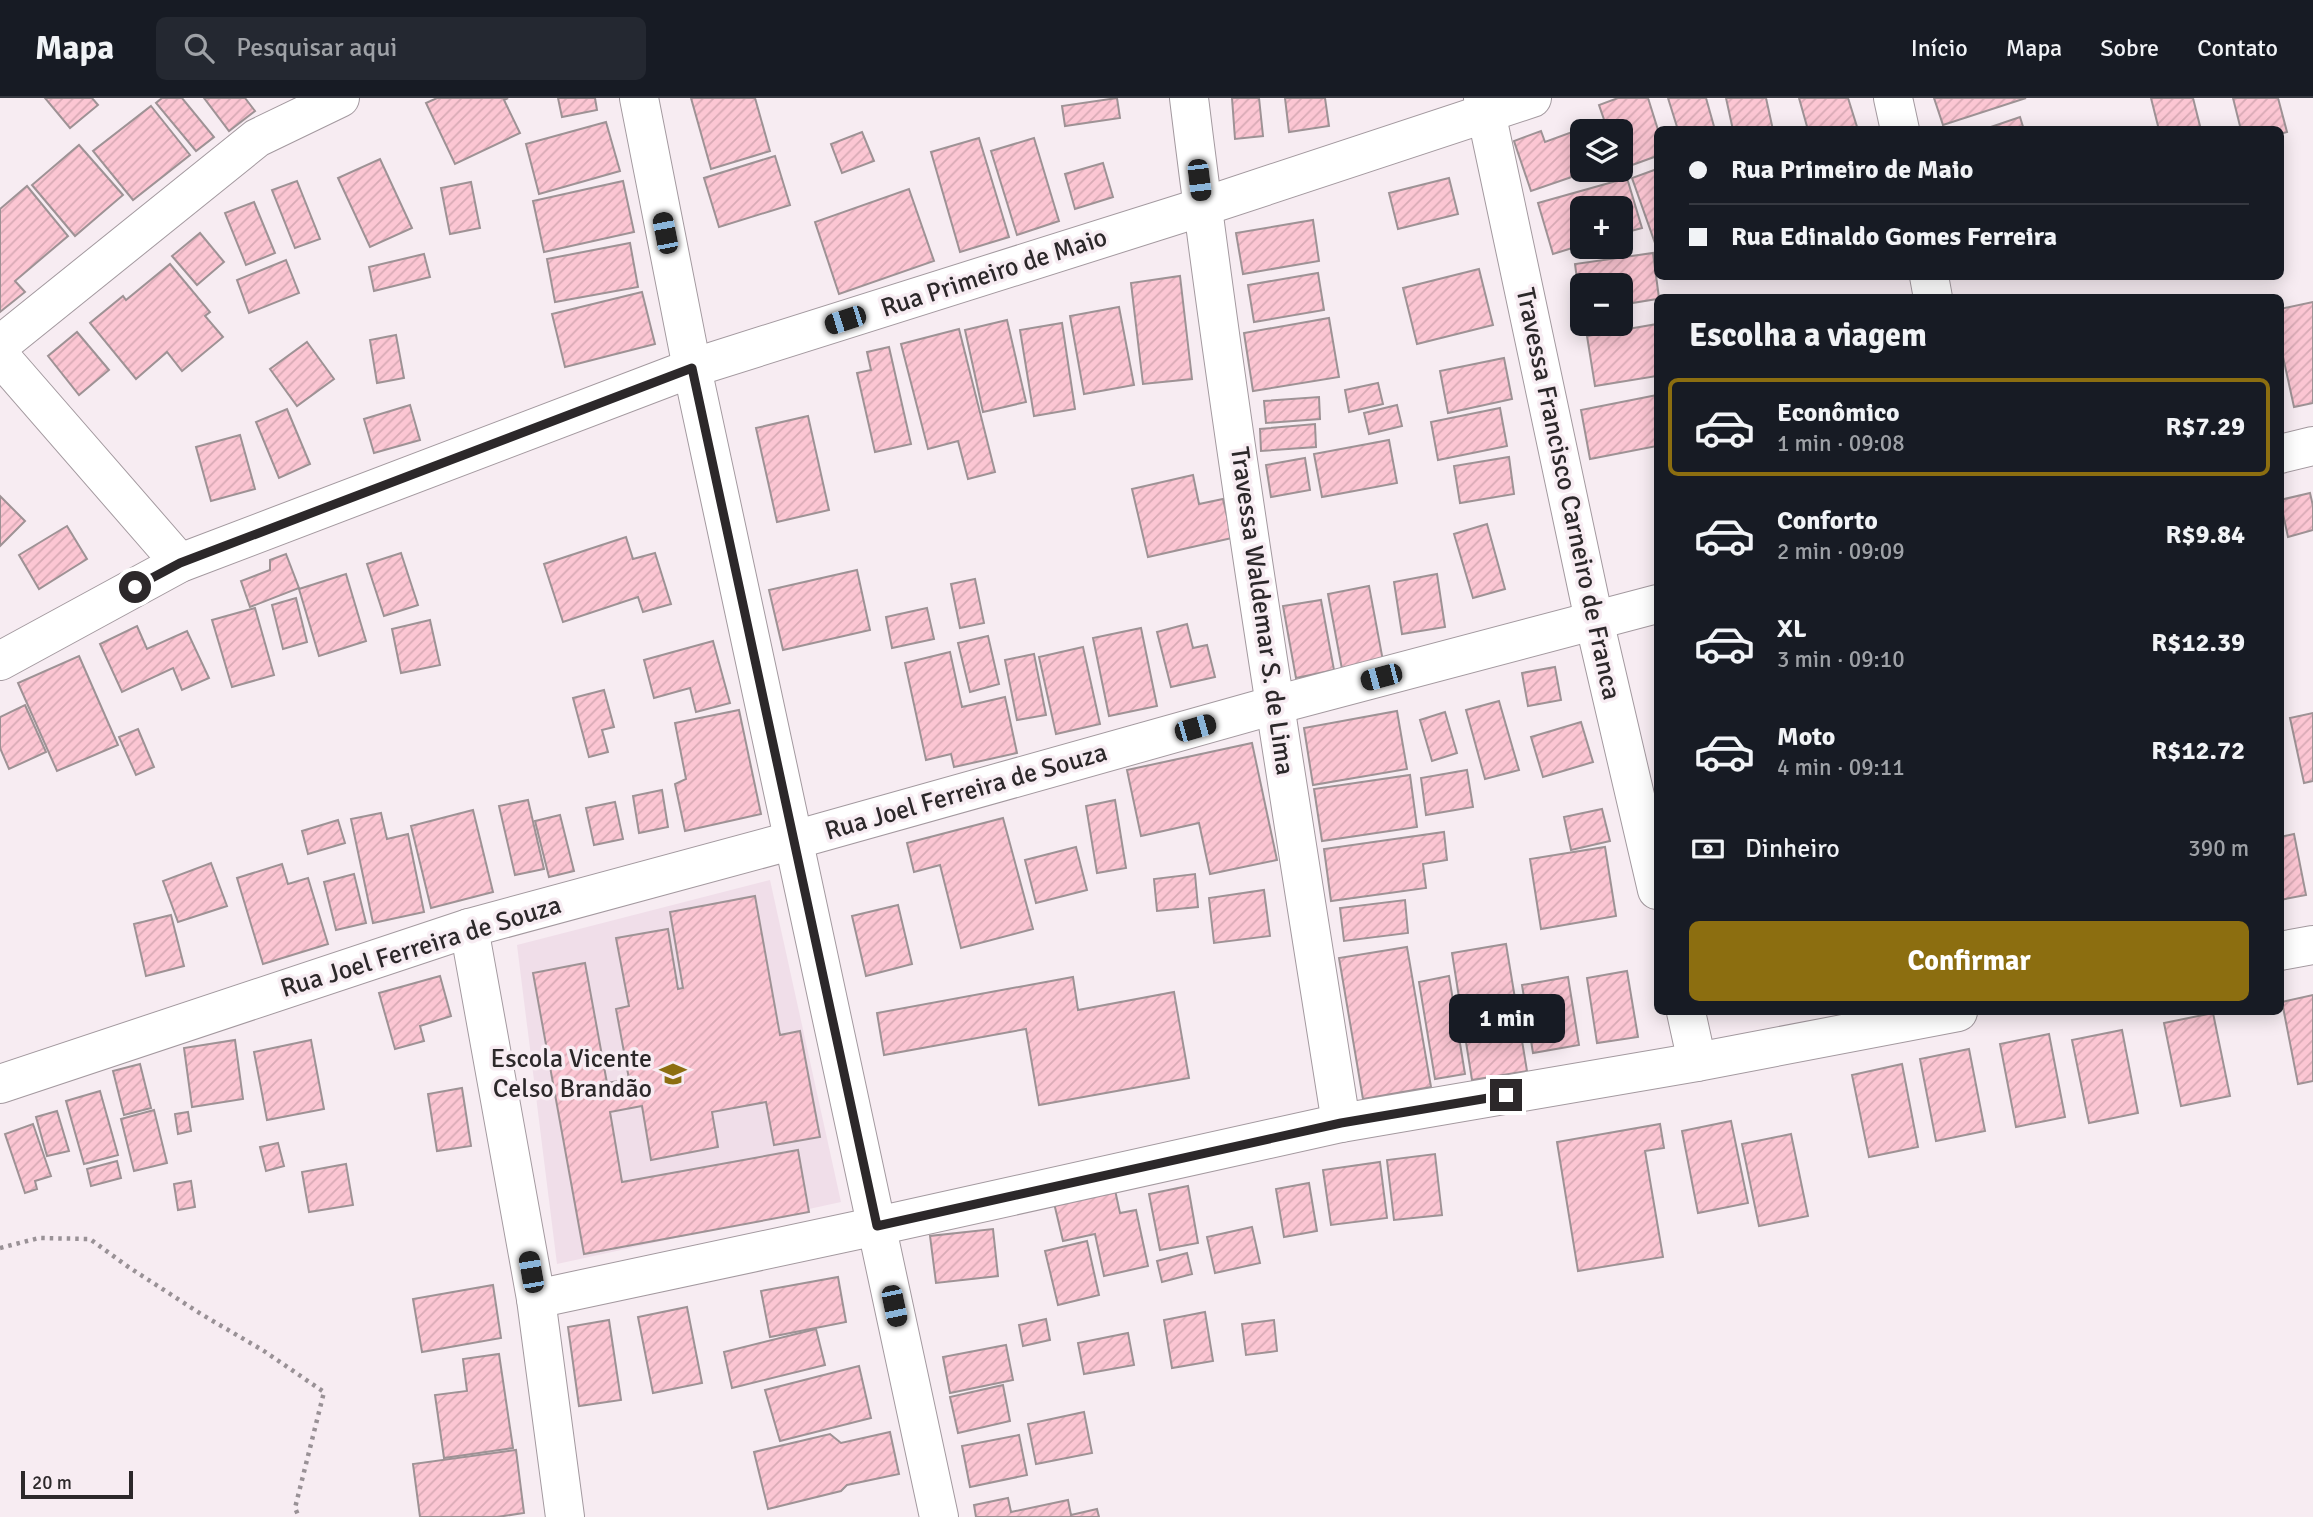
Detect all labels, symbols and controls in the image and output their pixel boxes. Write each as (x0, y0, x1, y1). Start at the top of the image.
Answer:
search box (156, 17, 646, 80)
text: Mapa (35, 28, 114, 69)
icon: search (180, 29, 218, 67)
text: Pesquisar aqui (236, 32, 397, 64)
text: Início (1911, 33, 1968, 63)
text: Mapa (2006, 33, 2062, 63)
text: Sobre (2100, 33, 2159, 63)
text: Contato (2197, 33, 2278, 63)
map controls (1570, 119, 1633, 336)
button: layers (1570, 119, 1633, 182)
text: Rua Primeiro de Maio (1731, 154, 1973, 186)
car (1187, 158, 1212, 202)
button: + (1570, 196, 1633, 259)
car (651, 210, 680, 256)
street label: Rua Primeiro de Maio (877, 221, 1111, 325)
text: Rua Edinaldo Gomes Ferreira (1731, 221, 2057, 253)
button: − (1570, 273, 1633, 336)
street label: Travessa Francisco Carneiro de Franca (1509, 285, 1627, 703)
car (822, 304, 869, 336)
text: Escolha a viagem (1689, 316, 1927, 355)
icon: car (1693, 396, 1756, 459)
text: Econômico (1777, 397, 1900, 429)
text: R$7.29 (2165, 411, 2245, 443)
text: 1 min · 09:08 (1777, 429, 1905, 458)
street label: Travessa Waldemar S. de Lima (1223, 445, 1301, 777)
icon: car (1693, 504, 1756, 567)
text: Conforto (1777, 505, 1878, 537)
text: R$9.84 (2165, 519, 2245, 551)
text: 2 min · 09:09 (1777, 537, 1905, 566)
route start (119, 571, 151, 603)
icon: car (1693, 612, 1756, 675)
text: XL (1777, 613, 1807, 645)
text: R$12.39 (2151, 627, 2245, 659)
text: 3 min · 09:10 (1777, 645, 1905, 674)
car (1358, 661, 1405, 693)
car (1172, 712, 1219, 744)
icon: car (1693, 720, 1756, 783)
text: Moto (1777, 721, 1835, 753)
text: R$12.72 (2151, 735, 2245, 767)
street label: Rua Joel Ferreira de Souza (821, 736, 1111, 848)
text: 4 min · 09:11 (1777, 753, 1905, 782)
icon: cash (1689, 830, 1727, 868)
text: Dinheiro (1745, 833, 1840, 865)
text: 390 m (2188, 834, 2249, 863)
street label: Rua Joel Ferreira de Souza (277, 889, 565, 1005)
button: Confirmar (1689, 921, 2249, 1001)
callout: 1 min (1448, 993, 1564, 1042)
text: 1 min (1479, 1004, 1535, 1033)
place label: Escola Vicente Celso Brandão (491, 1043, 652, 1105)
school or university icon: Escola Vicente Celso Brandão (658, 1059, 688, 1089)
route end (1490, 1079, 1522, 1111)
car (518, 1249, 545, 1295)
car (880, 1283, 909, 1329)
scale bar (21, 1468, 133, 1500)
text: 20 m (32, 1471, 72, 1495)

